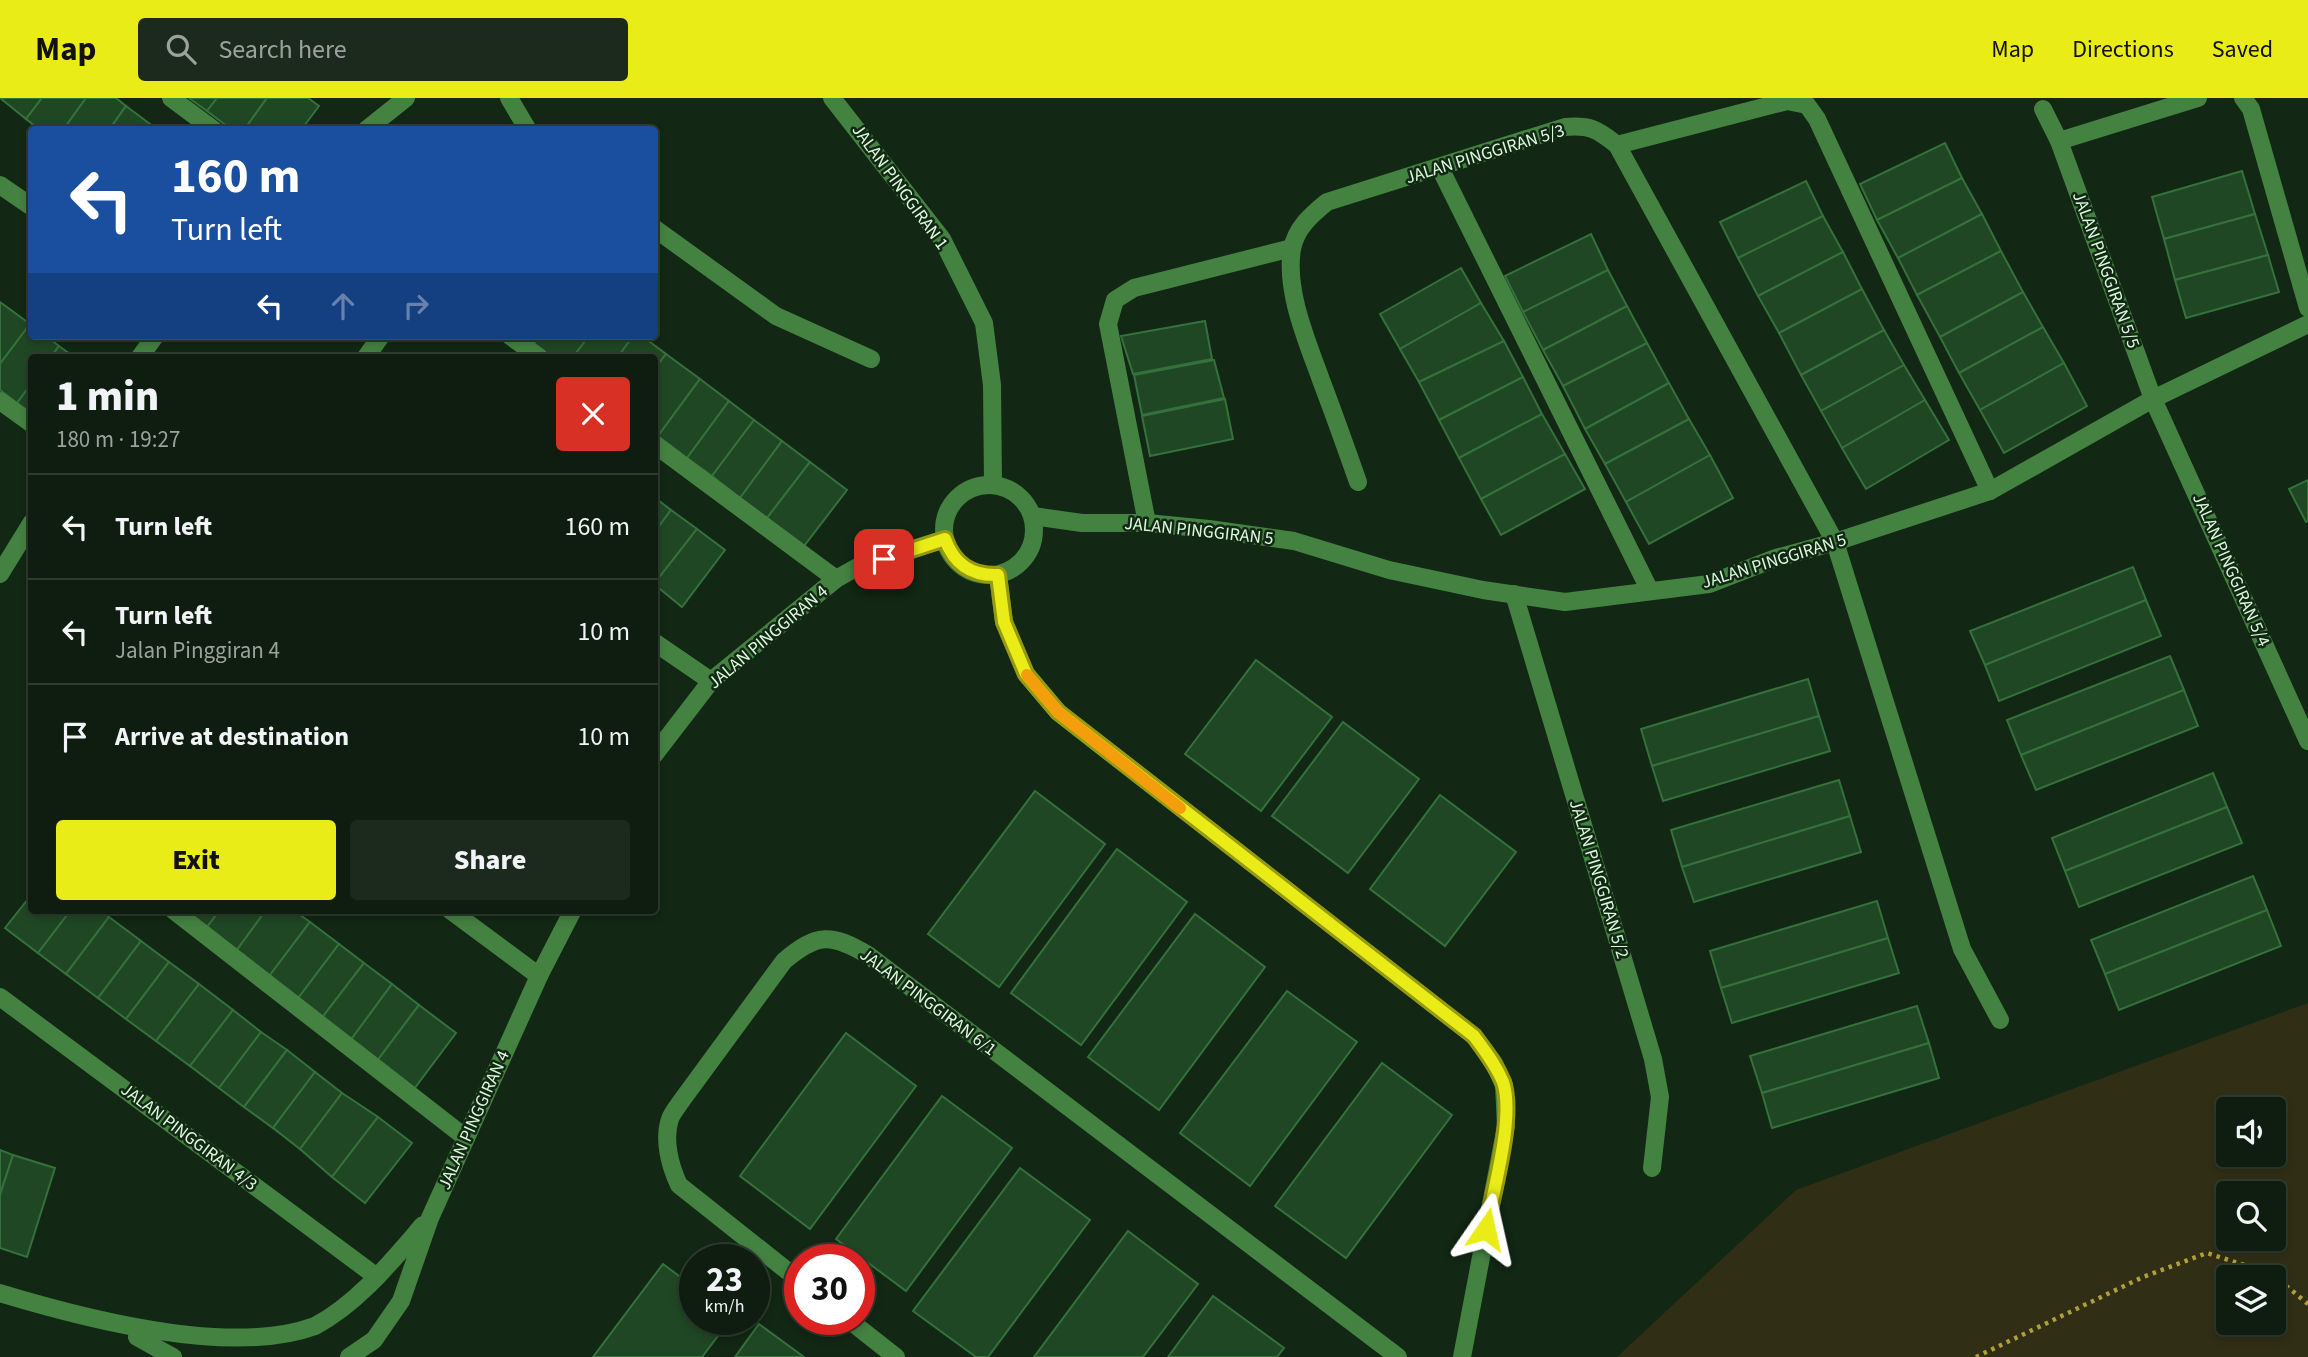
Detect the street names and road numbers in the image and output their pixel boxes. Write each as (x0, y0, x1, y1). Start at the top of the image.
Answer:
street label: JALAN PINGGIRAN 5/3 (1402, 118, 1568, 190)
street label: JALAN PINGGIRAN 1 (846, 119, 954, 255)
street label: JALAN PINGGIRAN 5/5 (2066, 188, 2146, 352)
street label: JALAN PINGGIRAN 5/4 (2186, 489, 2276, 651)
street label: JALAN PINGGIRAN 5 (1123, 511, 1275, 551)
street label: JALAN PINGGIRAN 5 (1699, 527, 1849, 595)
street label: JALAN PINGGIRAN 4 (703, 579, 833, 695)
street label: JALAN PINGGIRAN 5/2 (1563, 796, 1635, 962)
street label: JALAN PINGGIRAN 6/1 (855, 942, 1001, 1062)
street label: JALAN PINGGIRAN 4 (432, 1046, 516, 1194)
street label: JALAN PINGGIRAN 4/3 (116, 1077, 262, 1197)

